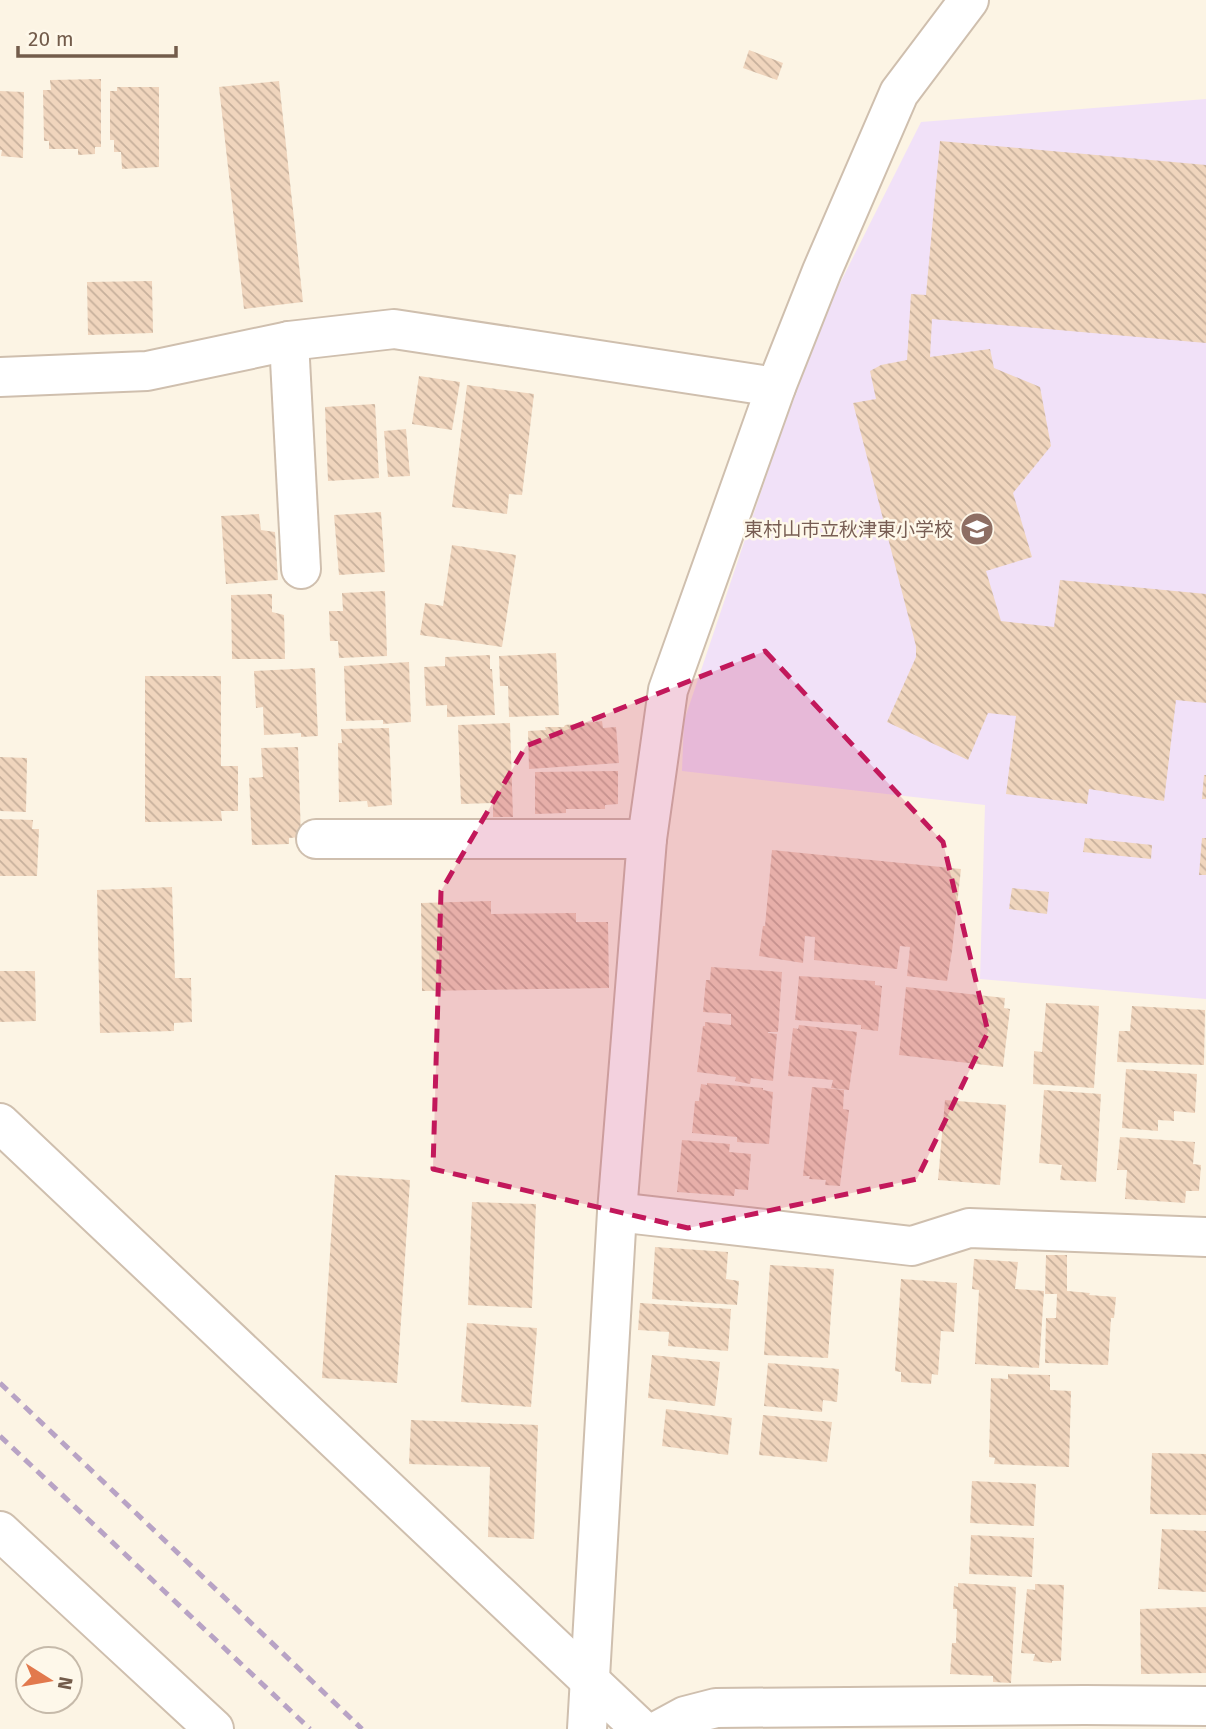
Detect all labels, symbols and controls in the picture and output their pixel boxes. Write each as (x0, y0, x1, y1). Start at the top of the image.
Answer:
scale bar (18, 14, 175, 58)
text: 20 m (28, 26, 74, 52)
school or university icon: 東村山市立秋津東小学校 (958, 510, 996, 548)
place label: 東村山市立秋津東小学校 (744, 518, 953, 541)
north arrow (14, 1645, 84, 1715)
text: N (53, 1675, 78, 1692)

